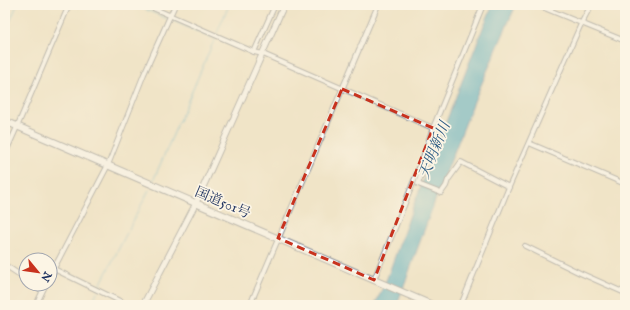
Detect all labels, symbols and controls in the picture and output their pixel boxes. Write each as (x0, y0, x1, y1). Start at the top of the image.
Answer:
water label: 天明新川 (414, 117, 455, 182)
street label: 国道501号 (192, 183, 253, 223)
north arrow (18, 252, 58, 292)
text: N (37, 268, 55, 284)

